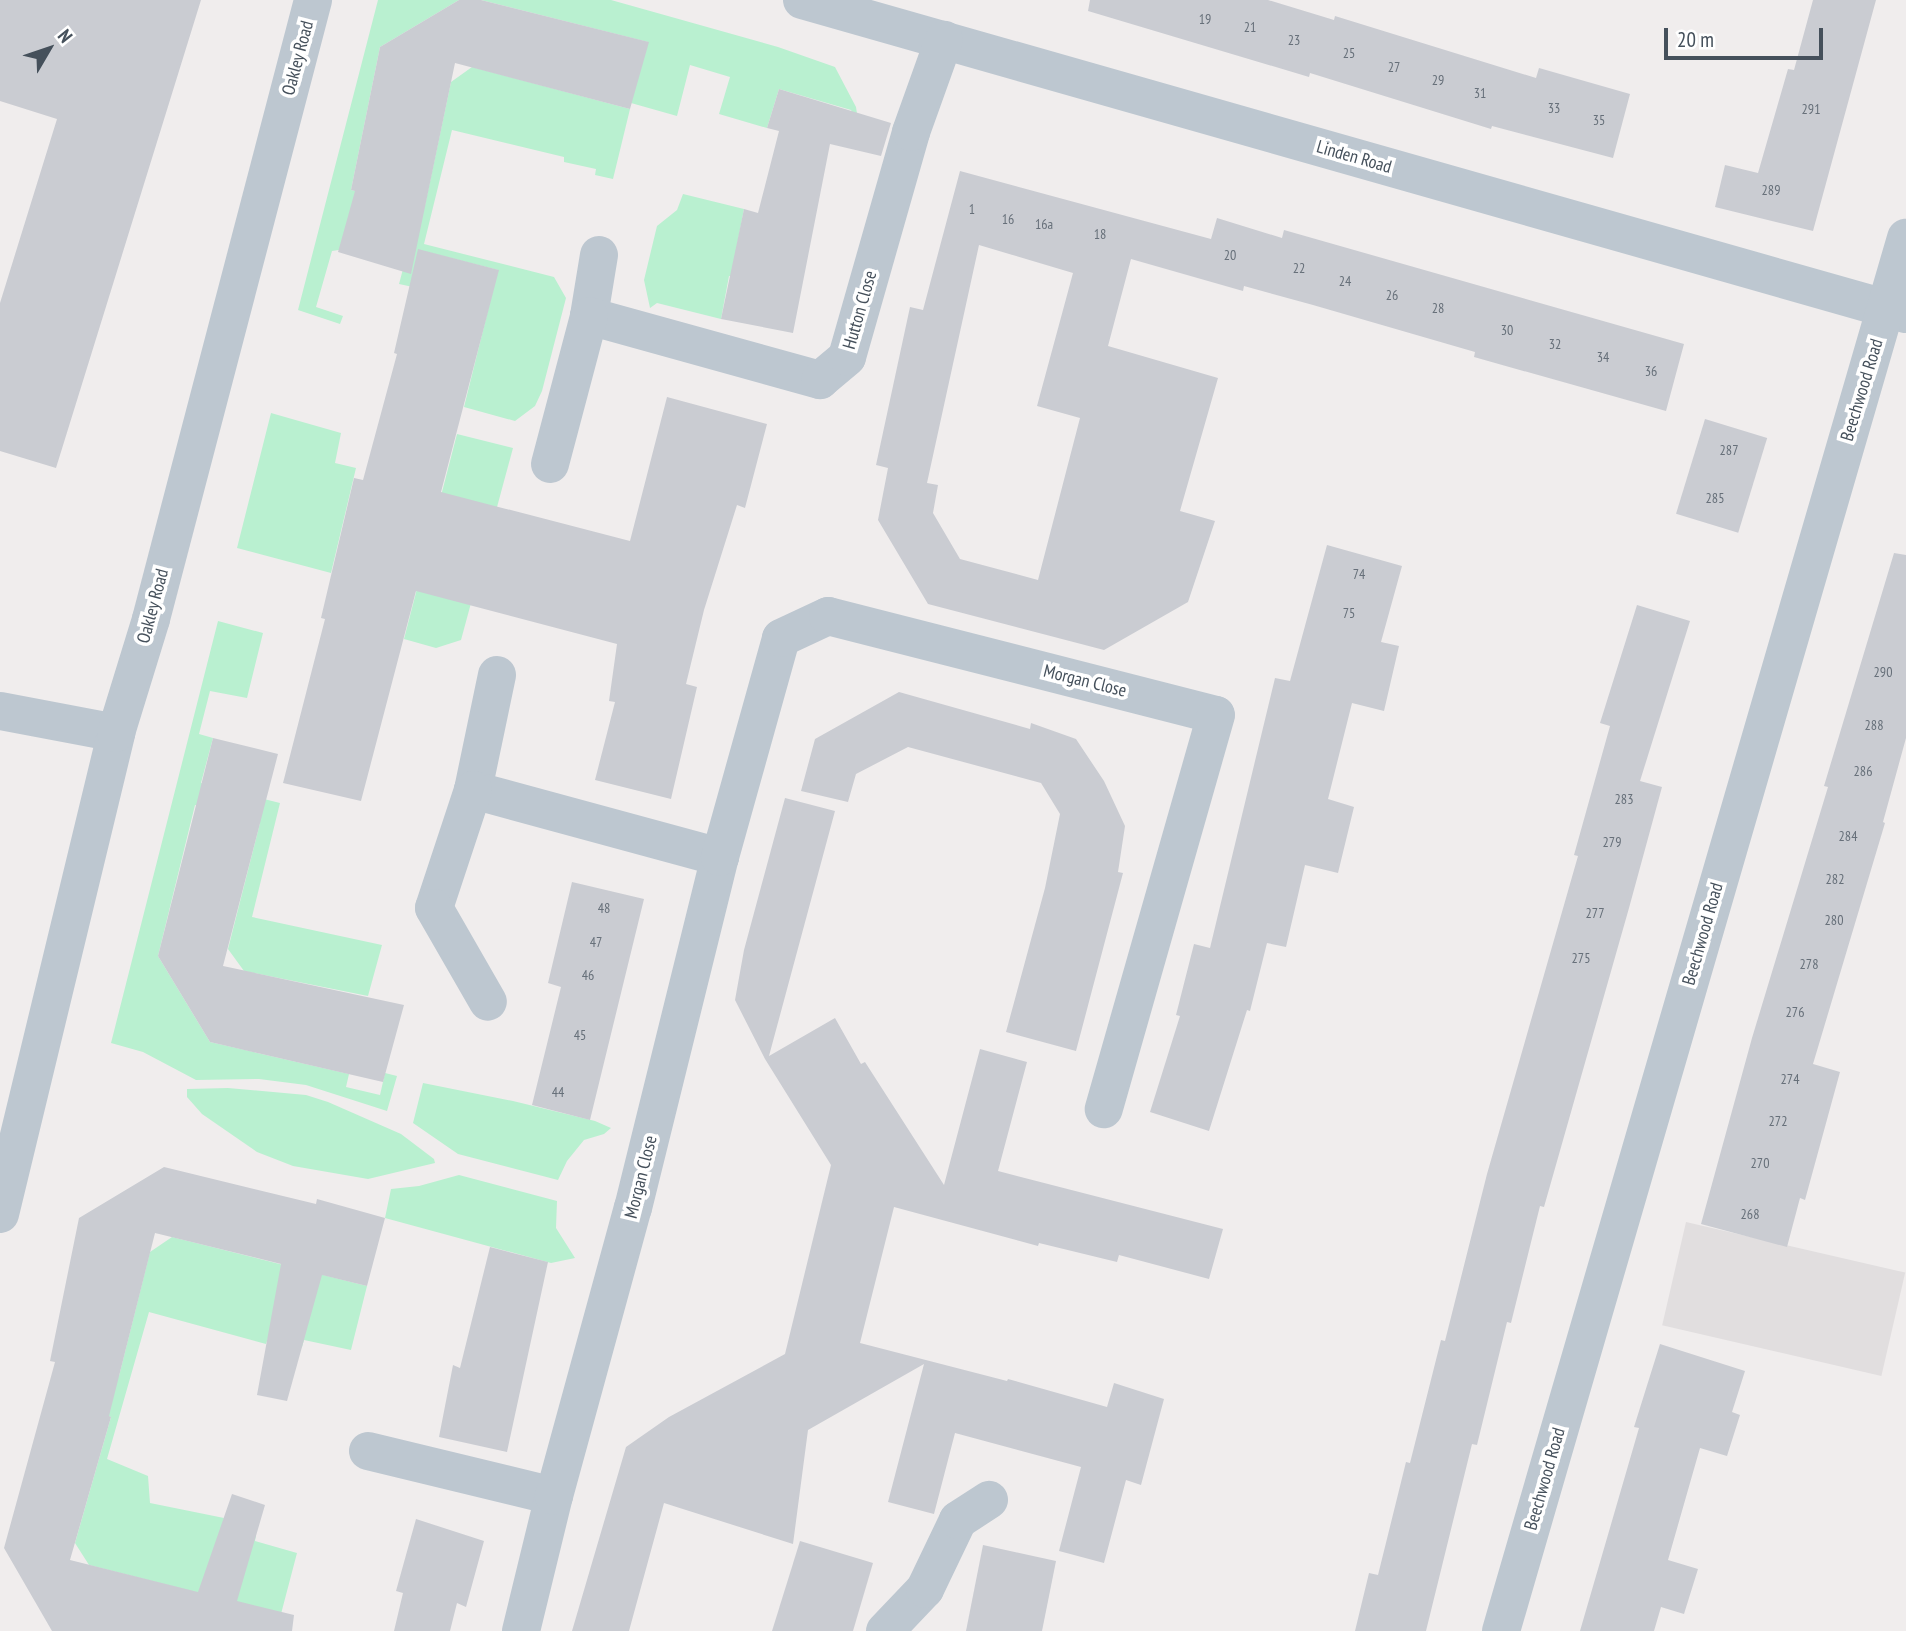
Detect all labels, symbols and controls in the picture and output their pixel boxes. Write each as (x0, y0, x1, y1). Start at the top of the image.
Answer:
house number: 19 (1199, 11, 1211, 27)
north arrow (14, 14, 84, 84)
scale bar (1668, 14, 1827, 58)
street label: Oakley Road (278, 18, 318, 98)
house number: 21 (1244, 19, 1256, 35)
text: N (53, 24, 78, 47)
text: 20 m (1677, 26, 1714, 53)
house number: 23 (1288, 32, 1300, 48)
house number: 25 (1343, 45, 1355, 61)
house number: 27 (1388, 59, 1400, 75)
house number: 29 (1432, 72, 1444, 88)
house number: 31 (1474, 85, 1486, 101)
house number: 33 (1548, 100, 1560, 116)
house number: 291 (1802, 101, 1820, 117)
house number: 35 (1593, 112, 1605, 128)
street label: Linden Road (1314, 136, 1394, 178)
house number: 289 (1762, 182, 1780, 198)
house number: 1 (969, 201, 975, 217)
house number: 16 (1002, 211, 1014, 227)
house number: 16a (1035, 216, 1053, 232)
house number: 18 (1094, 226, 1106, 242)
house number: 20 (1224, 247, 1236, 263)
house number: 22 (1293, 260, 1305, 276)
street label: Hutton Close (839, 268, 881, 352)
house number: 24 (1339, 273, 1351, 289)
house number: 26 (1386, 287, 1398, 303)
house number: 28 (1432, 300, 1444, 316)
house number: 30 (1501, 322, 1513, 338)
house number: 32 (1549, 336, 1561, 352)
street label: Beechwood Road (1836, 336, 1888, 444)
house number: 34 (1597, 349, 1609, 365)
house number: 36 (1645, 363, 1657, 379)
house number: 287 (1720, 442, 1738, 458)
house number: 285 (1706, 490, 1724, 506)
street label: Oakley Road (133, 566, 173, 646)
house number: 74 (1353, 566, 1365, 582)
house number: 75 (1343, 605, 1355, 621)
street label: Morgan Close (1041, 660, 1129, 702)
house number: 290 (1874, 664, 1892, 680)
house number: 288 (1865, 717, 1883, 733)
house number: 286 (1854, 763, 1872, 779)
house number: 283 (1615, 791, 1633, 807)
house number: 284 (1839, 828, 1857, 844)
house number: 279 (1603, 834, 1621, 850)
house number: 282 (1826, 871, 1844, 887)
street label: Beechwood Road (1678, 880, 1728, 988)
house number: 48 (598, 900, 610, 916)
house number: 277 (1586, 905, 1604, 921)
house number: 280 (1825, 912, 1843, 928)
house number: 47 (590, 934, 602, 950)
house number: 275 (1572, 950, 1590, 966)
house number: 278 (1800, 956, 1818, 972)
house number: 46 (582, 967, 594, 983)
house number: 276 (1786, 1004, 1804, 1020)
house number: 45 (574, 1027, 586, 1043)
house number: 274 (1781, 1071, 1799, 1087)
house number: 44 (552, 1084, 564, 1100)
house number: 272 (1769, 1113, 1787, 1129)
street label: Morgan Close (620, 1133, 662, 1221)
house number: 270 (1751, 1155, 1769, 1171)
house number: 268 (1741, 1206, 1759, 1222)
street label: Beechwood Road (1520, 1425, 1570, 1533)

